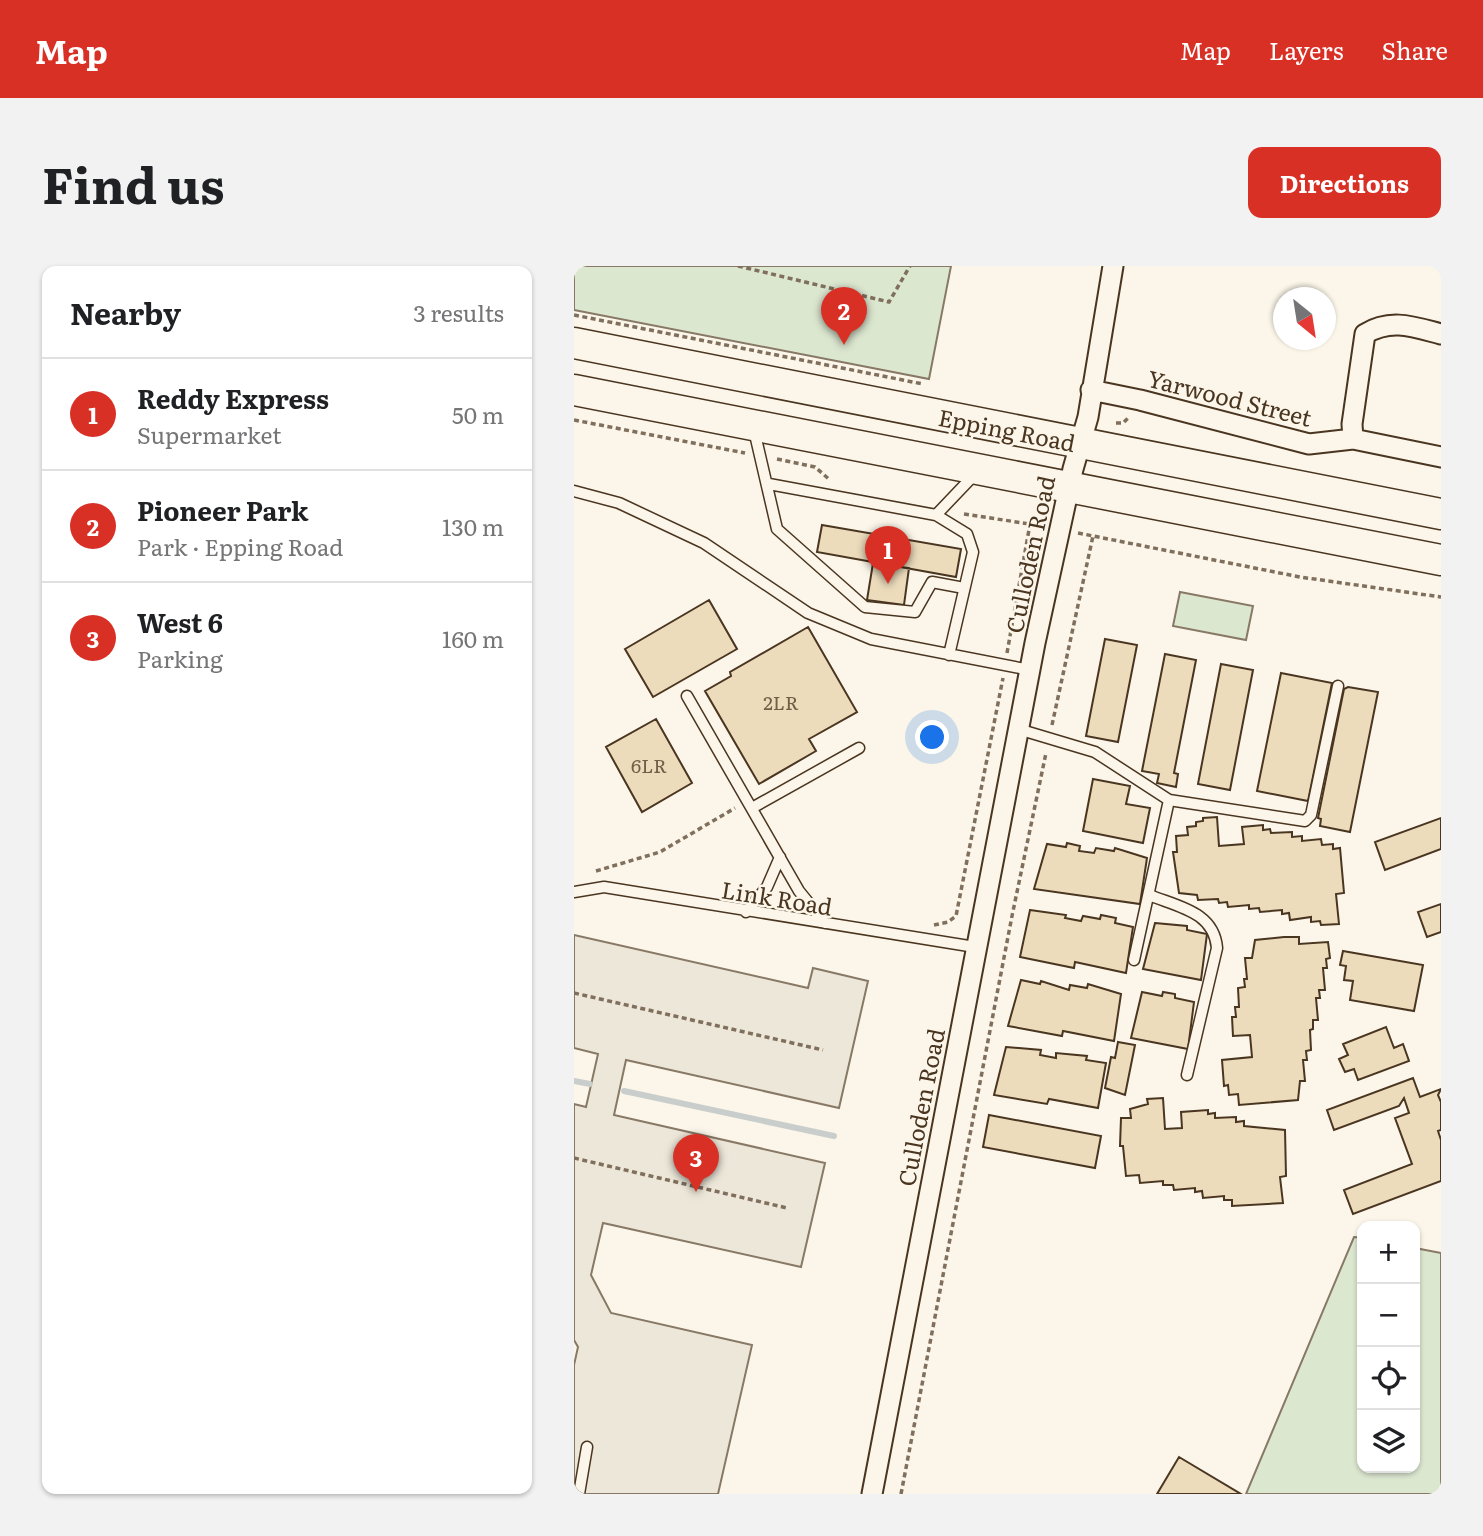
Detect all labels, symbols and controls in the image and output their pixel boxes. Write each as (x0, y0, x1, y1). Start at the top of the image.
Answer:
text: Map (35, 25, 108, 74)
text: Map (1180, 32, 1231, 67)
text: Layers (1269, 32, 1343, 67)
text: Share (1381, 32, 1448, 67)
text: Find us (42, 146, 225, 219)
button: Directions (1248, 147, 1441, 218)
pin: 2 (821, 287, 867, 345)
north arrow (1273, 287, 1336, 350)
text: Nearby (70, 290, 181, 334)
text: 3 results (413, 295, 504, 329)
street label: Yarwood Street (1144, 360, 1316, 434)
text: Reddy Express (137, 378, 329, 417)
text: 1 (88, 397, 98, 431)
text: 50 m (452, 397, 504, 431)
street label: Epping Road (936, 399, 1078, 459)
text: Supermarket (137, 417, 281, 451)
street label: Culloden Road (996, 472, 1062, 636)
text: Pioneer Park (137, 490, 308, 529)
text: 2 (87, 509, 99, 543)
text: 130 m (442, 509, 504, 543)
pin: 1 (865, 526, 911, 584)
text: Park · Epping Road (137, 529, 343, 563)
text: West 6 (137, 602, 223, 641)
text: 3 (87, 621, 99, 655)
text: 160 m (442, 621, 504, 655)
text: Parking (137, 641, 223, 675)
house number: 2LR (763, 688, 799, 716)
your location (915, 720, 949, 754)
house number: 6LR (631, 751, 667, 779)
street label: Link Road (719, 871, 835, 923)
street label: Culloden Road (888, 1025, 952, 1189)
pin: 3 (673, 1134, 719, 1192)
map controls (1357, 1221, 1420, 1473)
button: + (1357, 1221, 1420, 1284)
button: − (1357, 1284, 1420, 1347)
button: locate (1357, 1347, 1420, 1410)
button: layers (1357, 1410, 1420, 1473)

